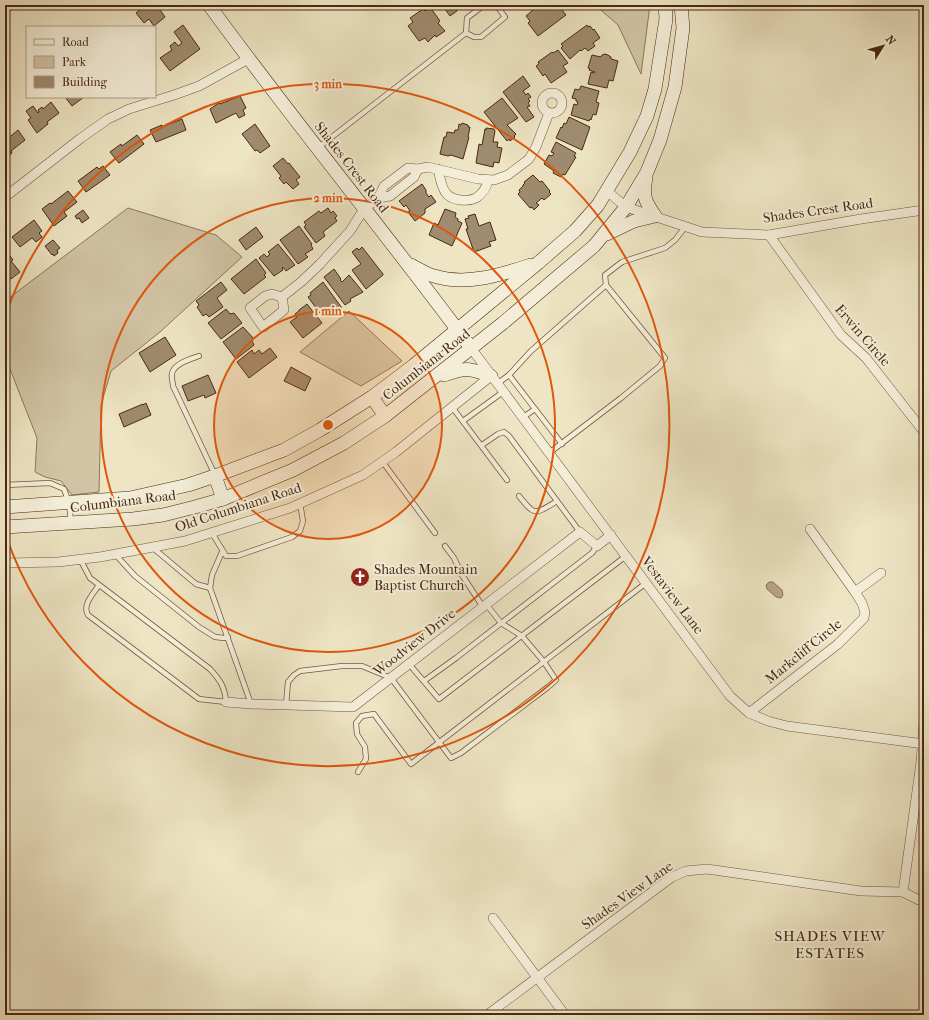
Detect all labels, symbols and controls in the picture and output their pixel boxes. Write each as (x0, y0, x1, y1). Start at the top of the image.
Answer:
legend (26, 26, 156, 98)
north arrow (863, 26, 903, 66)
text: N (883, 33, 899, 48)
text: Road (62, 35, 89, 49)
text: Park (62, 55, 87, 69)
text: Building (62, 75, 107, 89)
text: 3 min (314, 77, 343, 92)
street label: Shades Crest Road (311, 118, 393, 216)
text: 2 min (313, 191, 344, 205)
street label: Shades Crest Road (762, 194, 874, 227)
street label: Erwin Circle (831, 301, 894, 370)
text: 1 min (314, 304, 343, 318)
street label: Columbiana Road (379, 325, 474, 404)
centre of rings (321, 418, 335, 432)
street label: Old Columbiana Road (173, 479, 304, 536)
street label: Columbiana Road (69, 487, 177, 516)
street label: Vestaview Lane (637, 552, 707, 638)
place label: Shades Mountain Baptist Church (374, 561, 478, 594)
church icon: Shades Mountain Baptist Church (349, 566, 371, 588)
street label: Woodview Drive (369, 605, 459, 681)
street label: Markcliff Circle (762, 615, 845, 687)
street label: Shades View Lane (578, 858, 676, 933)
district label: SHADES VIEW ESTATES (774, 927, 886, 962)

